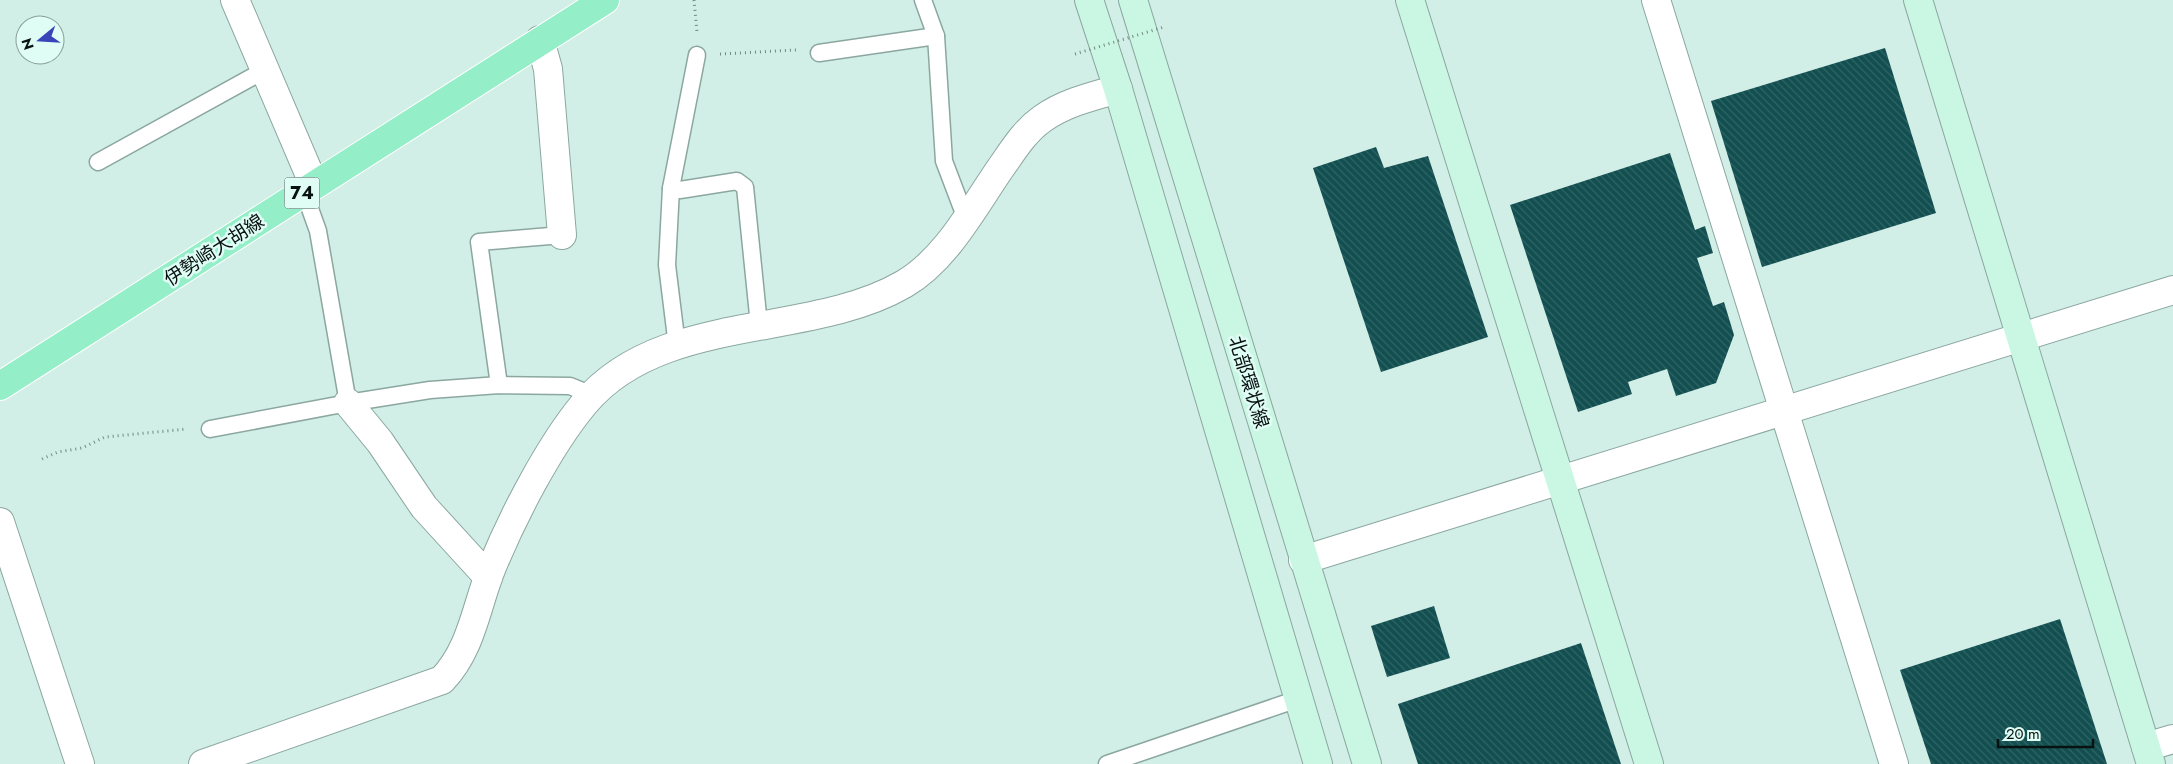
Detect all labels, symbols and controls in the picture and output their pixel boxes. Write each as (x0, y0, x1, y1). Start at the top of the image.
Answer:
north arrow (15, 15, 65, 65)
text: N (16, 36, 39, 52)
road number: 74 (284, 178, 320, 208)
street label: 伊勢崎大胡線 (159, 208, 269, 292)
street label: 北部環状線 (1222, 333, 1276, 431)
scale bar (1998, 716, 2093, 748)
text: 20 m (2006, 723, 2040, 745)

